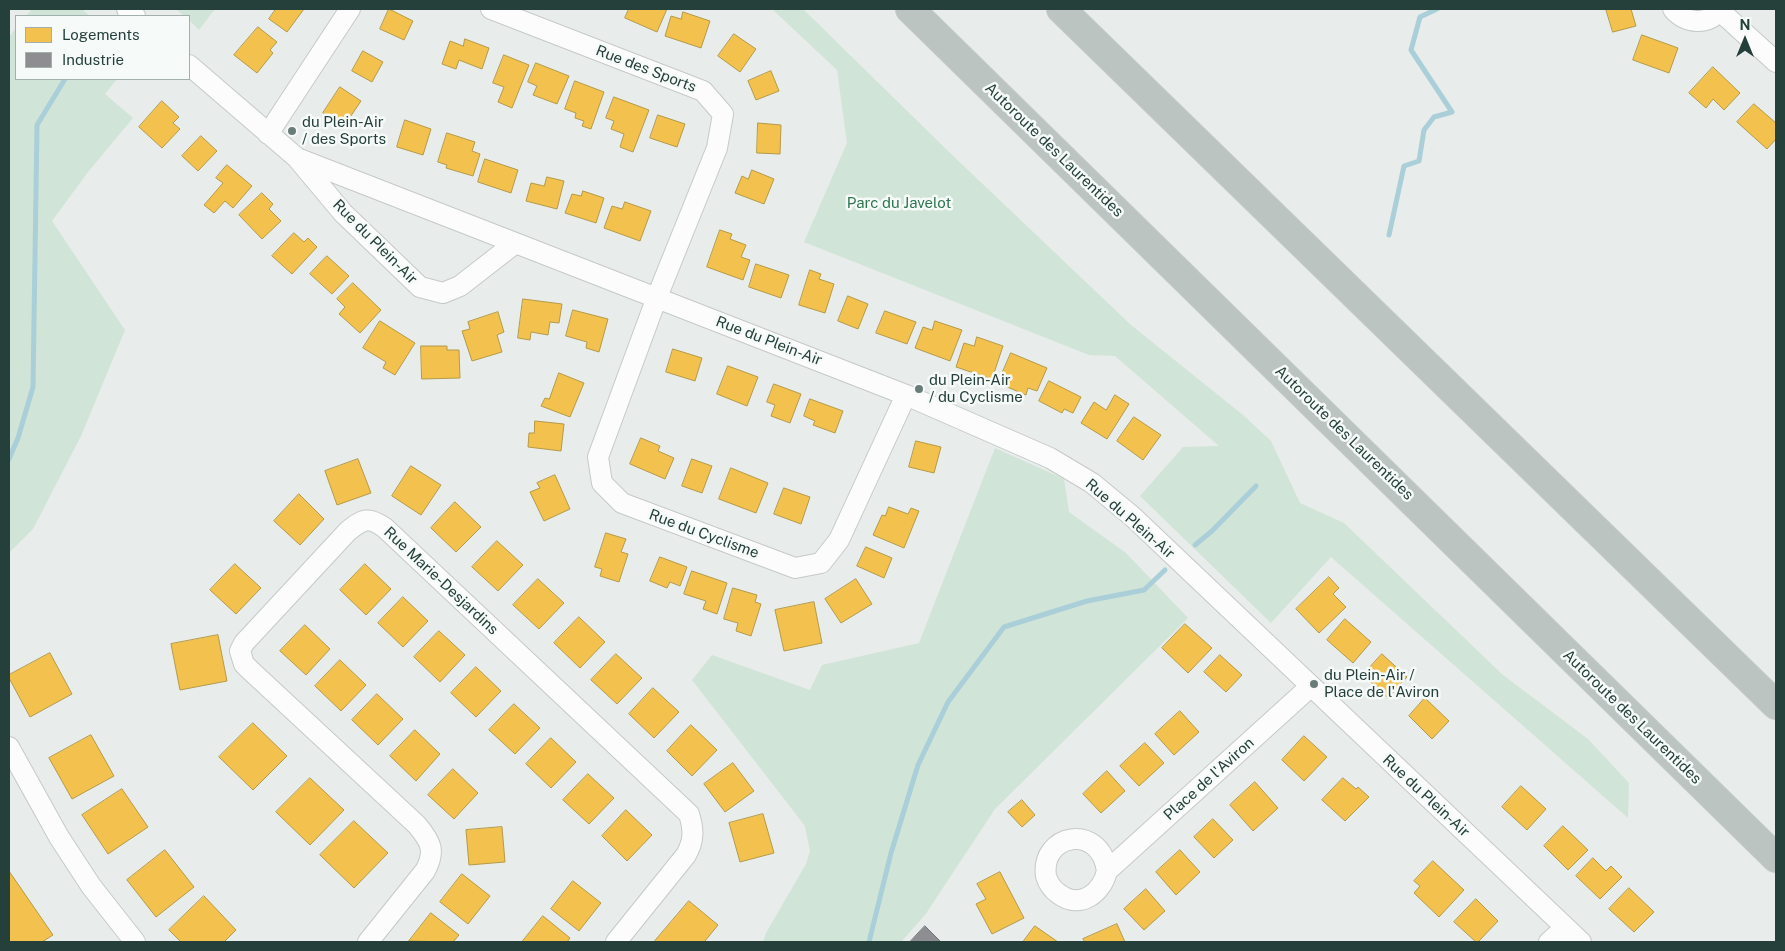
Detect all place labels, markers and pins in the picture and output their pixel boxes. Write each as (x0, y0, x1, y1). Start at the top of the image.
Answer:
place label: du Plein-Air / des Sports (302, 113, 386, 148)
marker: du Plein-Air / des Sports (286, 125, 298, 137)
place label: du Plein-Air / du Cyclisme (929, 371, 1023, 406)
marker: du Plein-Air / du Cyclisme (913, 383, 925, 395)
place label: du Plein-Air / Place de l'Aviron (1324, 666, 1439, 701)
marker: du Plein-Air / Place de l'Aviron (1308, 678, 1320, 690)

